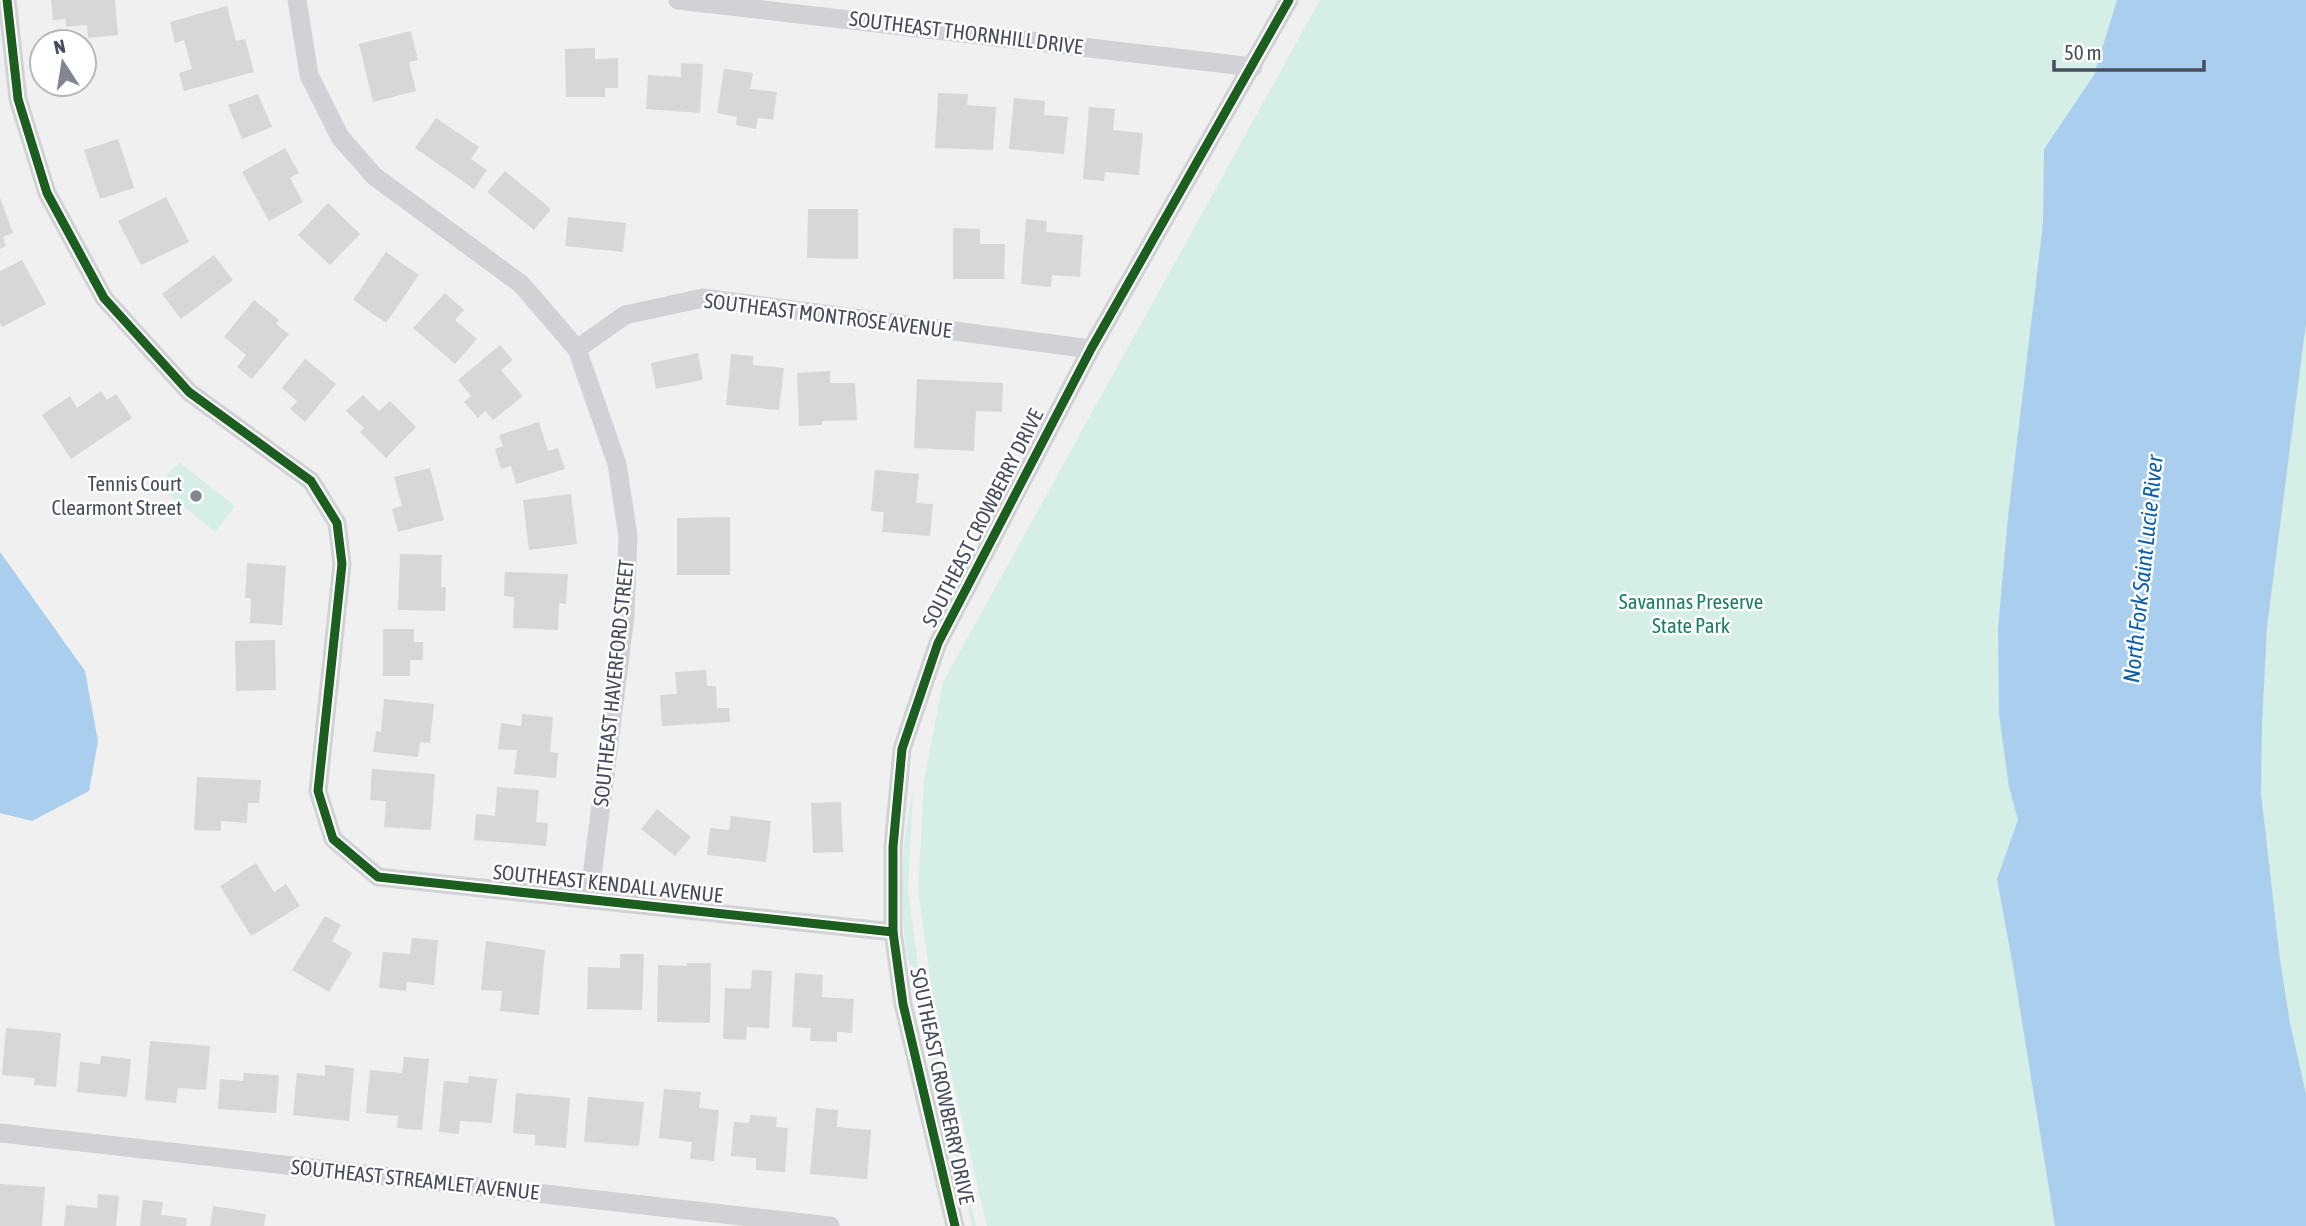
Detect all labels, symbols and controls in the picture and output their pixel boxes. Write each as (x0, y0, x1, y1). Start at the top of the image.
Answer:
street label: SOUTHEAST THORNHILL DRIVE (848, 6, 1084, 58)
north arrow (28, 28, 98, 98)
scale bar (2054, 28, 2204, 72)
text: N (52, 34, 67, 58)
text: 50 m (2064, 40, 2102, 64)
street label: SOUTHEAST MONTROSE AVENUE (703, 288, 953, 342)
street label: SOUTHEAST CROWBERRY DRIVE (917, 405, 1047, 630)
water label: North Fork Saint Lucie River (2118, 453, 2168, 684)
place label: Tennis Court Clearmont Street (52, 471, 182, 519)
marker: Tennis Court Clearmont Street (188, 488, 204, 504)
street label: SOUTHEAST HAVERFORD STREET (588, 558, 638, 808)
park label: Savannas Preserve State Park (1619, 589, 1763, 637)
street label: SOUTHEAST KENDALL AVENUE (492, 859, 724, 907)
street label: SOUTHEAST CROWBERRY DRIVE (906, 966, 980, 1206)
street label: SOUTHEAST STREAMLET AVENUE (290, 1154, 540, 1204)

